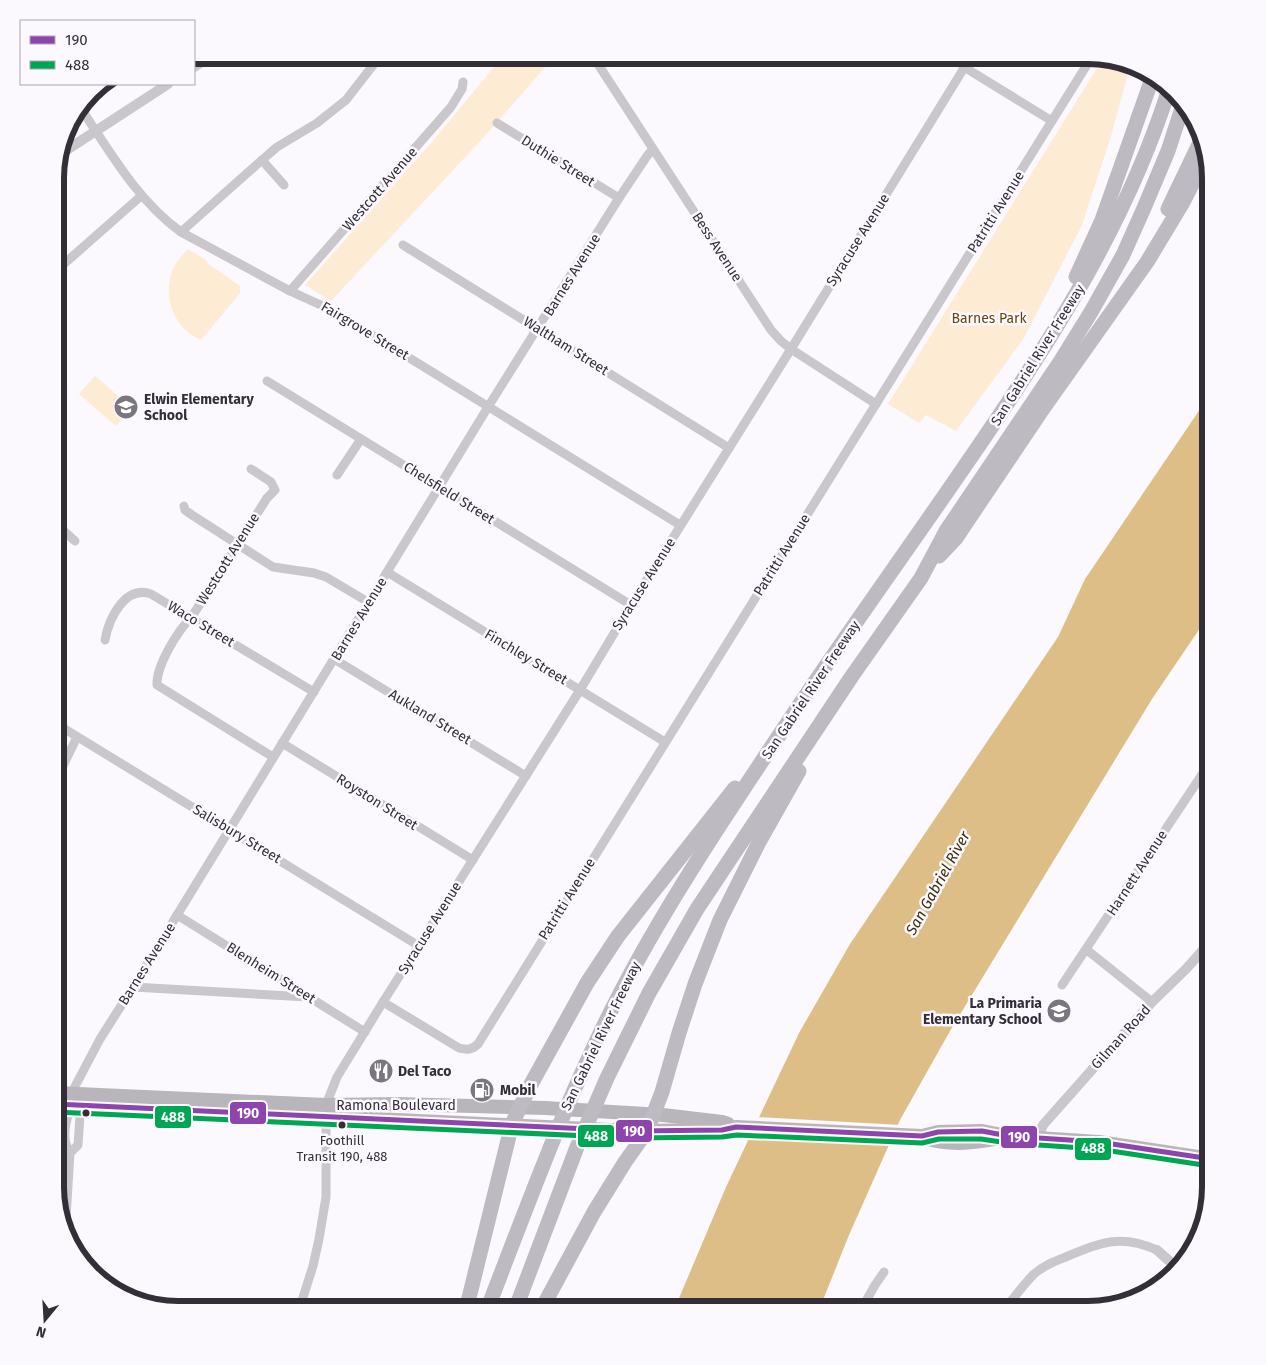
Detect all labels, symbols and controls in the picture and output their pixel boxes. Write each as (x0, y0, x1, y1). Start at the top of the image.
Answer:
legend (20, 20, 195, 85)
text: 190 (65, 31, 88, 49)
text: 488 (65, 56, 90, 74)
street label: Duthie Street (518, 132, 599, 191)
street label: Westcott Avenue (339, 144, 421, 234)
street label: Patritti Avenue (964, 168, 1028, 256)
street label: Syracuse Avenue (823, 191, 893, 289)
street label: Bess Avenue (688, 209, 746, 285)
street label: Barnes Avenue (540, 231, 604, 319)
street label: San Gabriel River Freeway (987, 281, 1089, 429)
street label: Fairgrove Street (318, 298, 413, 364)
park label: Barnes Park (951, 310, 1027, 327)
street label: Waltham Street (520, 313, 613, 379)
place label: Elwin Elementary School (144, 391, 254, 424)
school or university icon: Elwin Elementary School (113, 394, 139, 420)
street label: Chelsfield Street (400, 458, 498, 528)
street label: Westcott Avenue (193, 510, 263, 608)
street label: Patritti Avenue (750, 511, 814, 599)
street label: Syracuse Avenue (609, 535, 679, 633)
street label: Barnes Avenue (327, 574, 391, 664)
street label: Waco Street (164, 597, 238, 651)
street label: San Gabriel River Freeway (758, 617, 864, 763)
street label: Finchley Street (481, 626, 571, 689)
street label: Aukland Street (386, 686, 475, 749)
street label: Royston Street (333, 770, 422, 834)
street label: Salisbury Street (190, 801, 285, 868)
water label: San Gabriel River (902, 827, 974, 939)
street label: Harnett Avenue (1103, 827, 1171, 919)
street label: Patritti Avenue (535, 855, 599, 943)
street label: Syracuse Avenue (395, 879, 465, 977)
street label: Barnes Avenue (115, 920, 179, 1008)
street label: Blenheim Street (223, 939, 319, 1008)
street label: San Gabriel River Freeway (558, 959, 645, 1113)
place label: La Primaria Elementary School (923, 995, 1043, 1028)
school or university icon: La Primaria Elementary School (1046, 998, 1072, 1024)
street label: Gilman Road (1088, 1001, 1154, 1073)
restaurant icon: Del Taco (368, 1058, 394, 1084)
place label: Del Taco (398, 1063, 451, 1080)
fuel station icon: Mobil (469, 1077, 495, 1103)
place label: Mobil (500, 1082, 536, 1099)
street label: Ramona Boulevard (336, 1097, 456, 1114)
line badge: 190 (229, 1101, 267, 1125)
line badge: 488 (154, 1105, 192, 1129)
text: 190 (237, 1105, 259, 1122)
unlabelled marker (81, 1108, 91, 1118)
text: 488 (161, 1109, 185, 1126)
line badge: 190 (615, 1119, 653, 1143)
marker: Foothill Transit 190, 488 (337, 1120, 347, 1130)
text: 190 (623, 1123, 645, 1140)
line badge: 488 (577, 1124, 615, 1148)
line badge: 190 (1000, 1125, 1038, 1149)
text: 488 (584, 1128, 608, 1145)
text: 190 (1008, 1129, 1030, 1146)
place label: Foothill Transit 190, 488 (297, 1133, 387, 1164)
line badge: 488 (1074, 1137, 1112, 1161)
text: 488 (1081, 1140, 1105, 1157)
north arrow (20, 1295, 70, 1345)
text: N (34, 1322, 48, 1341)

